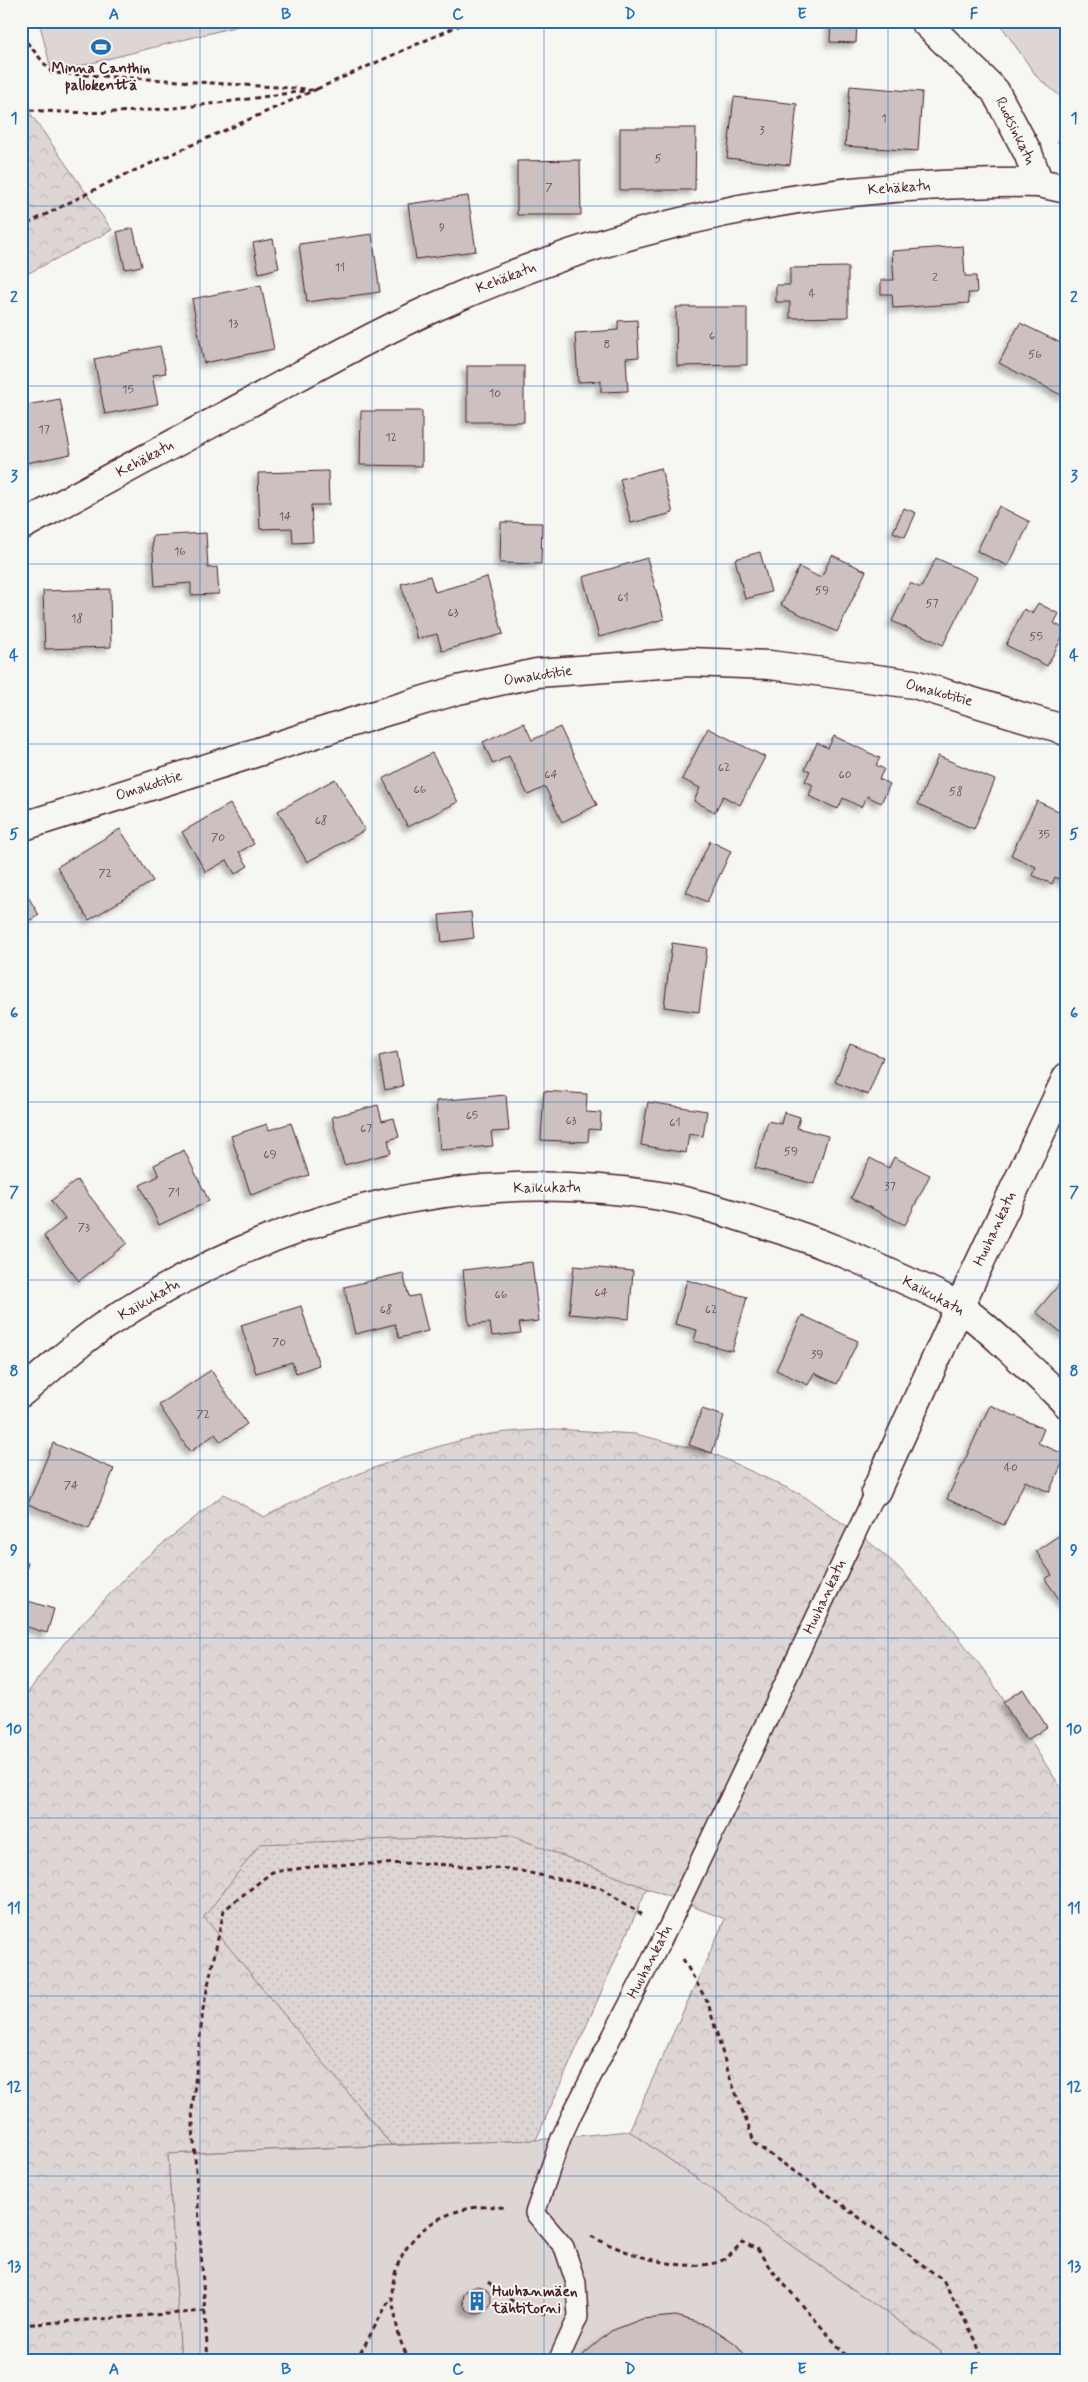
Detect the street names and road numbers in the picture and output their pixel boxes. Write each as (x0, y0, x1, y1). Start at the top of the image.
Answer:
street label: Ruotsinkatu (990, 94, 1040, 169)
street label: Kehäkatu (867, 176, 932, 200)
street label: Kehäkatu (473, 257, 539, 299)
street label: Kehäkatu (113, 435, 178, 483)
street label: Omakotitie (502, 661, 574, 691)
street label: Omakotitie (903, 674, 975, 712)
street label: Omakotitie (113, 766, 185, 806)
street label: Kaikukatu (513, 1177, 581, 1199)
street label: Huuhankatu (969, 1188, 1021, 1270)
street label: Kaikukatu (898, 1271, 968, 1321)
street label: Kaikukatu (115, 1274, 184, 1326)
street label: Huuhankatu (799, 1556, 851, 1638)
street label: Huuhankatu (623, 1921, 677, 2002)

